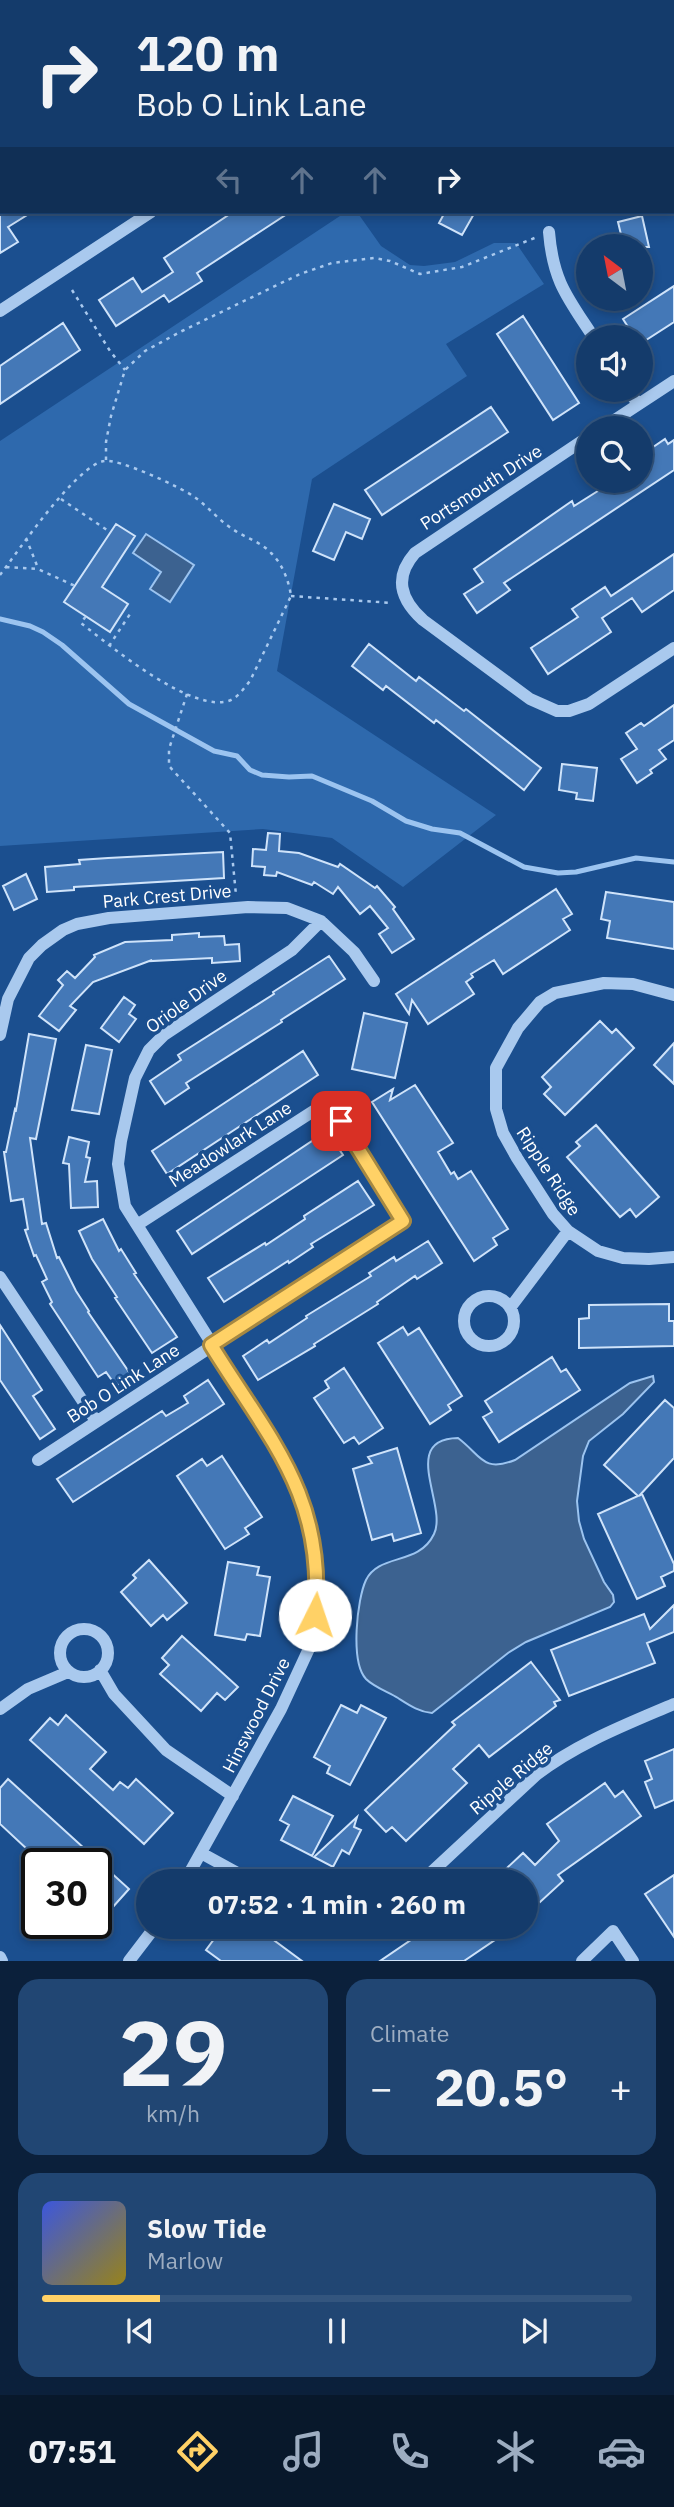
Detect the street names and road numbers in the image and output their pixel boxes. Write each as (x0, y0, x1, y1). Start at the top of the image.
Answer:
street label: Portsmouth Drive (416, 439, 546, 535)
street label: Park Crest Drive (102, 879, 232, 913)
street label: Oriole Drive (141, 964, 231, 1038)
street label: Meadowlark Lane (164, 1096, 296, 1192)
street label: Ripple Ridge (512, 1122, 586, 1220)
street label: Bob O Link Lane (62, 1338, 184, 1428)
street label: Hinswood Drive (217, 1653, 295, 1777)
street label: Ripple Ridge (465, 1736, 557, 1819)

